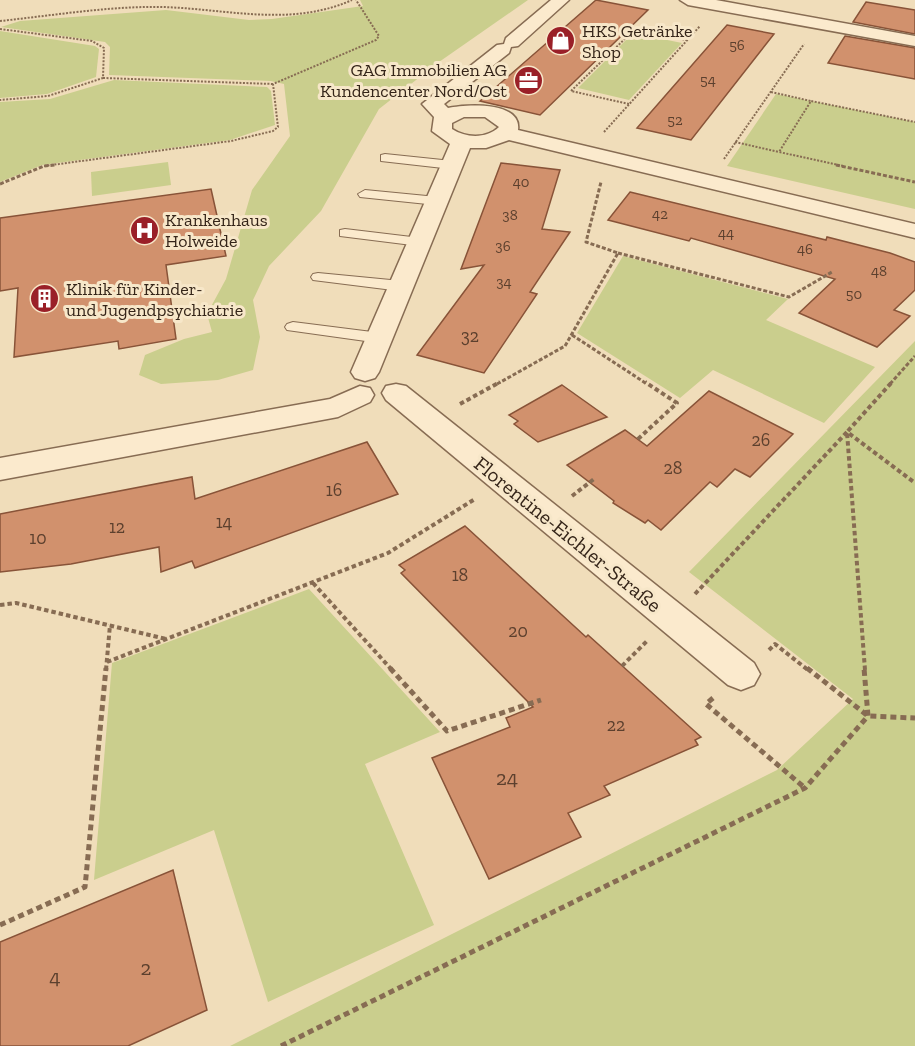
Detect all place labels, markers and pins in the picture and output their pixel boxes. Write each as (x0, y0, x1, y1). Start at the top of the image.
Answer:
place label: HKS Getränke Shop (582, 20, 692, 63)
shop icon: HKS Getränke Shop (545, 25, 577, 57)
place label: GAG Immobilien AG Kundencenter Nord/Ost (320, 59, 507, 102)
office icon: GAG Immobilien AG Kundencenter Nord/Ost (512, 64, 544, 96)
place label: Krankenhaus Holweide (165, 209, 268, 252)
hospital icon: Krankenhaus Holweide (128, 214, 160, 246)
place label: Klinik für Kinder- und Jugendpsychiatrie (66, 278, 243, 321)
building icon: Klinik für Kinder- und Jugendpsychiatrie (29, 283, 61, 315)

